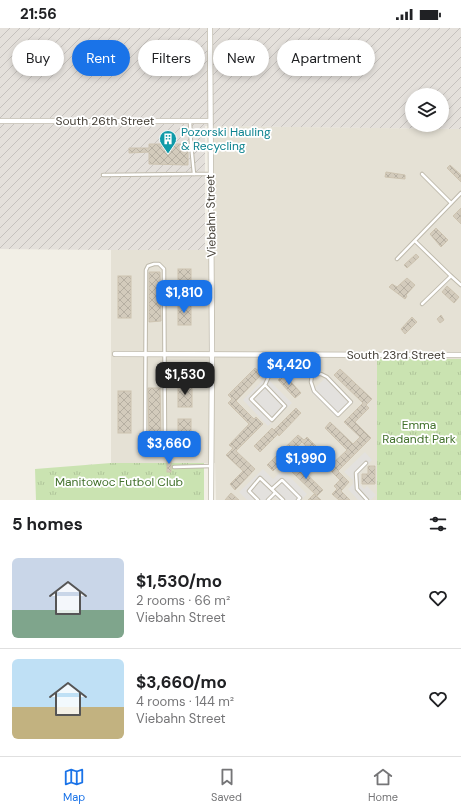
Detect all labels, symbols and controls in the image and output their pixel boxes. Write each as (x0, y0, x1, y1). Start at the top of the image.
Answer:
text: 21:56 (20, 4, 57, 24)
chip: Buy (12, 40, 64, 76)
chip: Rent (72, 40, 130, 76)
chip: Filters (138, 40, 205, 76)
chip: New (213, 40, 269, 76)
chip: Apartment (277, 40, 375, 76)
map controls (405, 88, 449, 132)
button: layers (405, 88, 449, 132)
street label: South 26th Street (55, 113, 155, 129)
place label: Pozorski Hauling & Recycling (181, 124, 271, 154)
building icon: Pozorski Hauling & Recycling (158, 129, 178, 154)
street label: Viebahn Street (202, 174, 220, 258)
pin: $1,810 (151, 280, 217, 314)
text: $1,810 (165, 284, 203, 301)
street label: South 23rd Street (347, 347, 446, 363)
pin: $4,420 (256, 352, 322, 386)
text: $4,420 (267, 356, 311, 373)
pin: $1,530 (152, 362, 218, 396)
text: $1,530 (165, 366, 205, 383)
park label: Emma Radandt Park (382, 417, 456, 447)
pin: $3,660 (136, 431, 202, 465)
text: $3,660 (147, 435, 191, 452)
pin: $1,990 (273, 446, 339, 480)
text: $1,990 (285, 450, 327, 467)
park label: Manitowoc Futbol Club (55, 474, 183, 490)
text: 5 homes (12, 513, 83, 535)
icon: filters (427, 513, 449, 535)
text: $1,530/mo (136, 570, 222, 592)
icon: home (44, 574, 92, 622)
icon: heart (427, 587, 449, 609)
text: 2 rooms · 66 m² (136, 592, 230, 609)
text: Viebahn Street (136, 609, 226, 626)
text: $3,660/mo (136, 671, 227, 693)
icon: home (44, 675, 92, 723)
icon: heart (427, 688, 449, 710)
text: 4 rooms · 144 m² (136, 693, 234, 710)
text: Viebahn Street (136, 710, 226, 727)
tab: Map (63, 766, 85, 804)
tab: Saved (211, 766, 242, 804)
tab: Home (368, 766, 398, 804)

